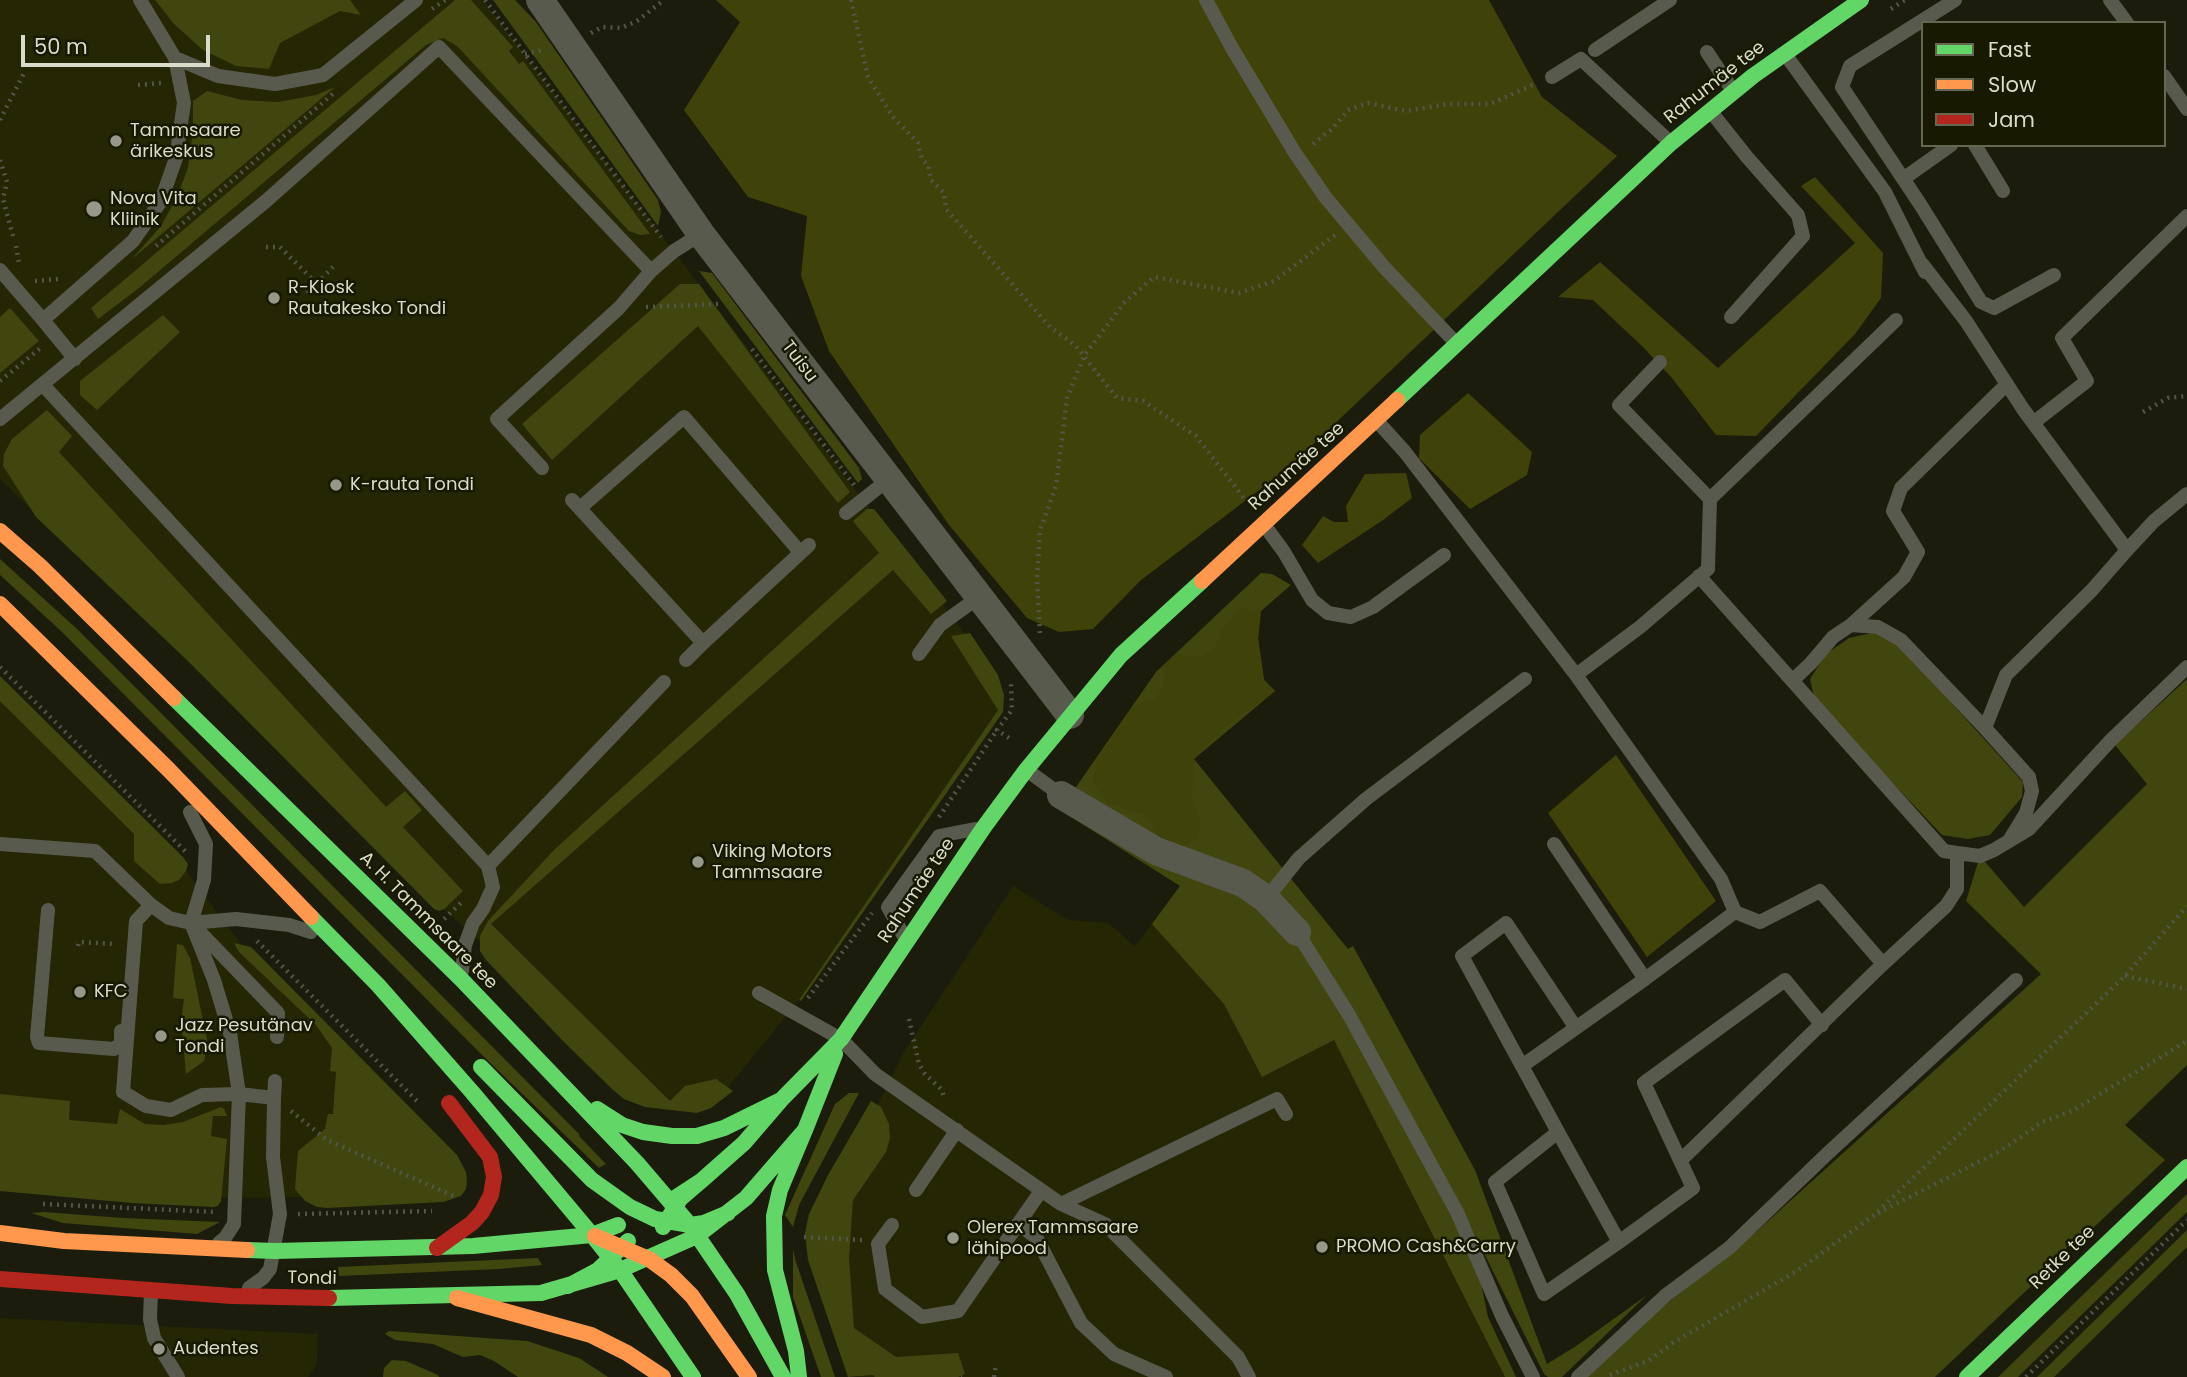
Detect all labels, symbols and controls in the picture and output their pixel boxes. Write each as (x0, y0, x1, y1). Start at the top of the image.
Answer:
scale bar (24, 21, 214, 65)
legend (1921, 21, 2166, 147)
text: 50 m (34, 32, 88, 61)
text: Fast (1988, 35, 2031, 64)
street label: Rahumäe tee (1660, 37, 1770, 129)
text: Slow (1988, 70, 2036, 99)
text: Jam (1988, 105, 2035, 134)
place label: Tammsaare ärikeskus (130, 120, 241, 162)
marker: Tammsaare ärikeskus (108, 133, 124, 149)
place label: Nova Vita Kliinik (110, 188, 197, 230)
marker: Nova Vita Kliinik (84, 199, 104, 219)
place label: R-Kiosk Rautakesko Tondi (288, 277, 446, 320)
marker: R-Kiosk Rautakesko Tondi (266, 290, 282, 306)
street label: Tuisu (776, 337, 822, 387)
street label: Rahumäe tee (1245, 418, 1349, 516)
place label: K-rauta Tondi (350, 474, 474, 496)
marker: K-rauta Tondi (328, 477, 344, 493)
street label: Rahumäe tee (874, 835, 960, 947)
place label: Viking Motors Tammsaare (712, 841, 832, 884)
street label: A. H. Tammsaare tee (355, 848, 501, 994)
marker: Viking Motors Tammsaare (690, 854, 706, 870)
place label: KFC (94, 981, 128, 1003)
marker: KFC (72, 984, 88, 1000)
place label: Jazz Pesutänav Tondi (175, 1015, 313, 1058)
marker: Jazz Pesutänav Tondi (153, 1028, 169, 1044)
place label: Olerex Tammsaare lähipood (967, 1217, 1139, 1260)
street label: Retke tee (2026, 1221, 2100, 1295)
marker: Olerex Tammsaare lähipood (945, 1230, 961, 1246)
place label: PROMO Cash&Carry (1336, 1236, 1516, 1258)
marker: PROMO Cash&Carry (1314, 1239, 1330, 1255)
street label: Tondi (287, 1268, 337, 1290)
place label: Audentes (173, 1338, 259, 1360)
marker: Audentes (151, 1341, 167, 1357)

